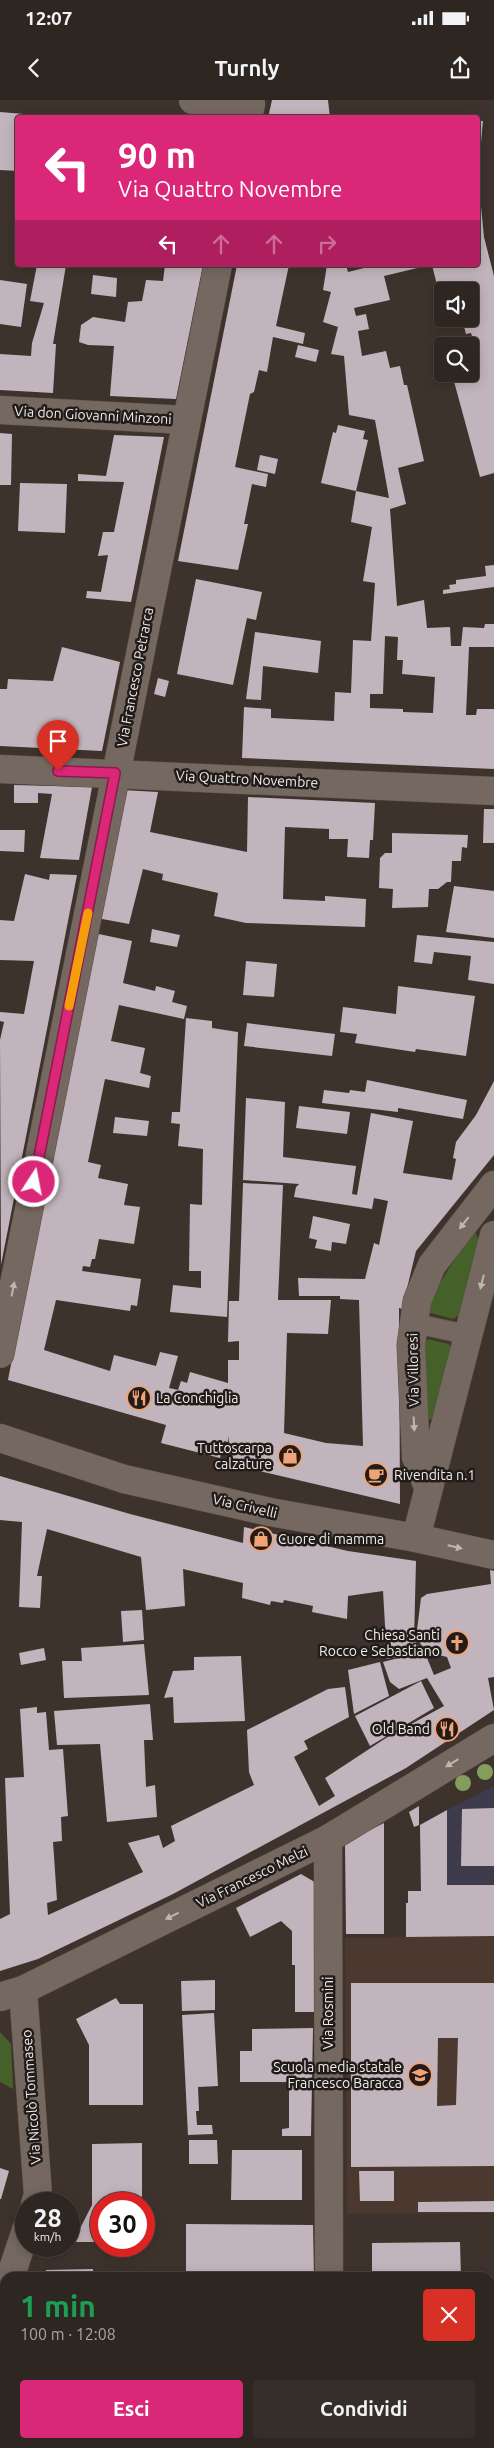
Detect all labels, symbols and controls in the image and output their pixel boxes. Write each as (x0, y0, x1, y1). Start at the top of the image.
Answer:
text: 12:07 (25, 7, 73, 29)
icon: back (20, 54, 48, 82)
icon: share (446, 54, 474, 82)
text: Turnly (215, 55, 279, 80)
icon: left (35, 135, 100, 200)
text: 90 m (118, 135, 196, 175)
text: Via Quattro Novembre (118, 176, 343, 201)
icon: left (154, 230, 182, 258)
icon: ahead (207, 230, 235, 258)
icon: ahead (260, 230, 288, 258)
icon: right (313, 230, 341, 258)
map controls (434, 282, 479, 382)
button: sound (434, 282, 479, 327)
button: search (434, 337, 479, 382)
street label: Via don Giovanni Minzoni (14, 403, 172, 427)
street label: Via Francesco Petrarca (114, 606, 156, 748)
pin (37, 720, 79, 771)
icon: arrive (44, 727, 72, 755)
street label: Via Quattro Novembre (175, 767, 319, 791)
position arrow (7, 1155, 59, 1207)
one-way arrow (459, 1216, 469, 1230)
one-way arrow (478, 1275, 486, 1290)
one-way arrow (9, 1282, 17, 1297)
street label: Via Villoresi (404, 1333, 422, 1407)
restaurant icon: La Conchiglia (126, 1385, 152, 1411)
place label: La Conchiglia (156, 1390, 239, 1406)
one-way arrow (411, 1416, 419, 1432)
place label: Tuttoscarpa calzature (197, 1440, 272, 1472)
shop icon: Tuttoscarpa calzature (277, 1443, 303, 1469)
cafe icon: Rivendita n.1 (363, 1462, 389, 1488)
place label: Rivendita n.1 (394, 1467, 475, 1483)
street label: Via Crivelli (211, 1491, 279, 1521)
shop icon: Cuore di mamma (248, 1526, 274, 1552)
place label: Cuore di mamma (278, 1531, 384, 1547)
one-way arrow (447, 1543, 462, 1551)
place label: Chiesa Santi Rocco e Sebastiano (319, 1627, 440, 1659)
church icon: Chiesa Santi Rocco e Sebastiano (444, 1630, 470, 1656)
restaurant icon: Old Band (434, 1716, 460, 1742)
place label: Old Band (372, 1721, 430, 1737)
one-way arrow (446, 1758, 459, 1768)
street label: Via Francesco Melzi (194, 1843, 310, 1911)
one-way arrow (165, 1912, 179, 1920)
street label: Via Rosmini (320, 1977, 336, 2049)
street label: Via Nicolò Tommaseo (18, 2029, 44, 2165)
place label: Scuola media statale Francesco Baracca (273, 2059, 402, 2091)
school or university icon: Scuola media statale Francesco Baracca (407, 2062, 433, 2088)
speed limit sign: 30 (90, 2192, 155, 2257)
text: 28 (33, 2204, 62, 2232)
text: km/h (34, 2230, 61, 2243)
text: 1 min (20, 2289, 96, 2323)
button: close (423, 2289, 475, 2341)
text: 100 m · 12:08 (20, 2325, 116, 2343)
button: Esci (20, 2380, 243, 2438)
button: Condividi (253, 2380, 475, 2438)

